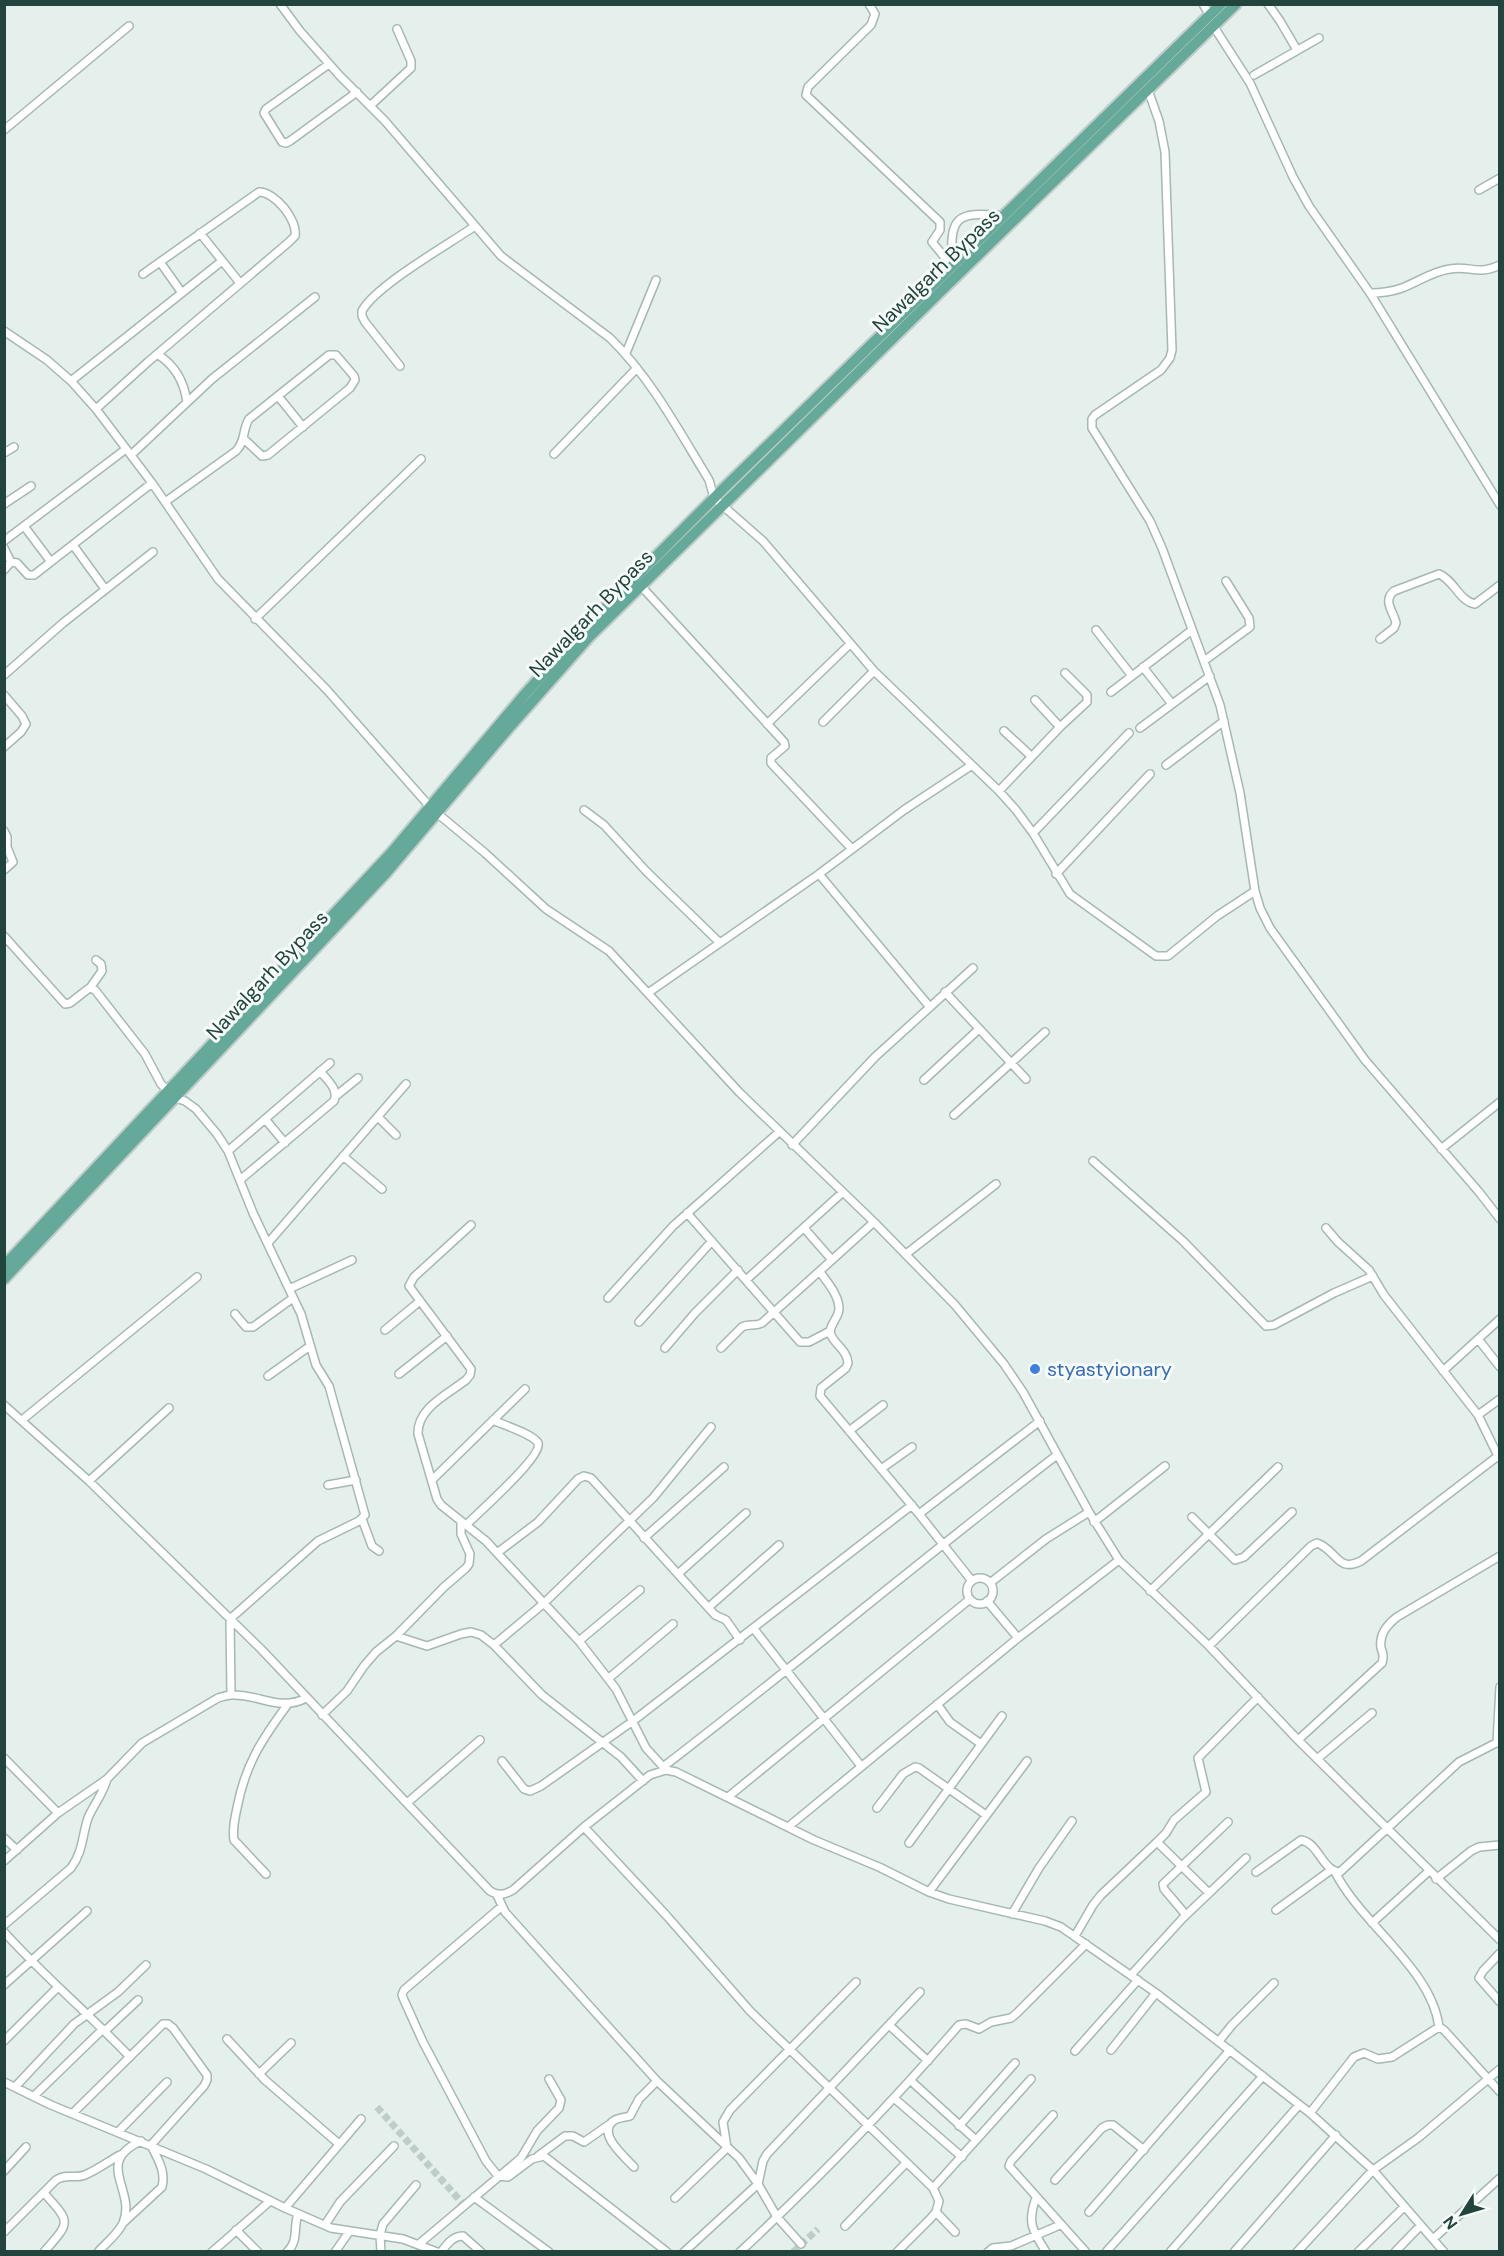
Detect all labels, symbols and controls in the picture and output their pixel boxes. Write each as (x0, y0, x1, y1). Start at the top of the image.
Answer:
street label: Nawalgarh Bypass (867, 202, 1005, 338)
street label: Nawalgarh Bypass (523, 544, 659, 682)
street label: Nawalgarh Bypass (200, 905, 334, 1045)
place label: styastyionary (1047, 1356, 1172, 1382)
marker: styastyionary (1028, 1362, 1042, 1376)
north arrow (1432, 2184, 1492, 2244)
text: N (1439, 2212, 1462, 2234)

